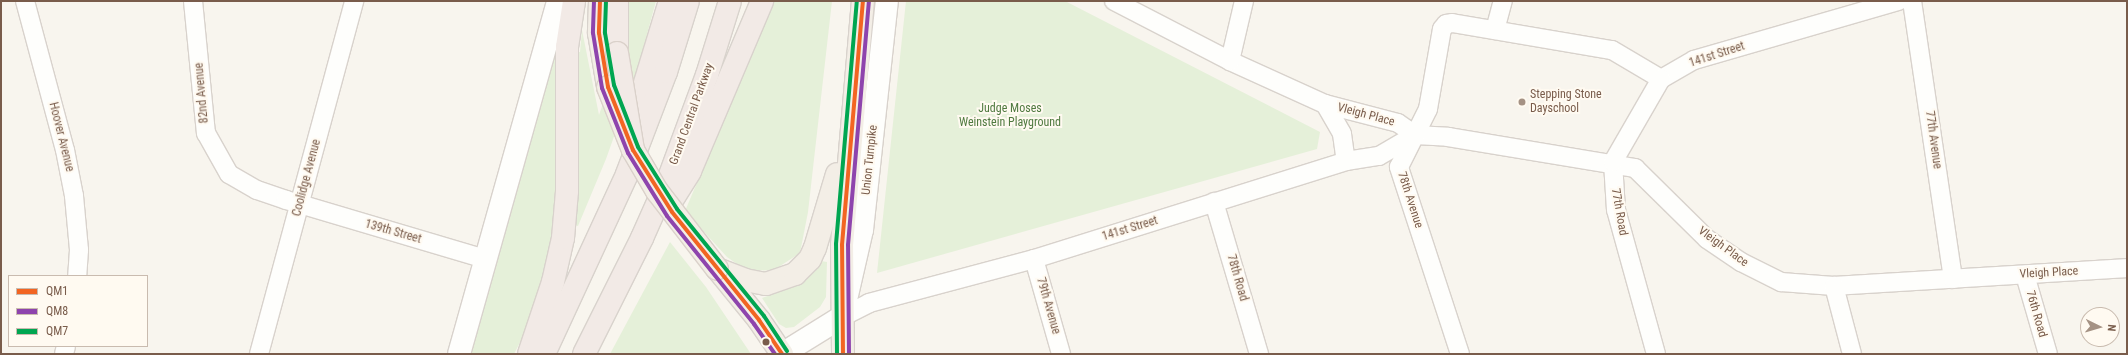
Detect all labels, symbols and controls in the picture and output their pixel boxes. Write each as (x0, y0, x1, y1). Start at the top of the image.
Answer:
street label: 141st Street (1687, 39, 1747, 71)
street label: Grand Central Parkway (667, 61, 717, 167)
street label: 82nd Avenue (192, 62, 212, 124)
place label: Stepping Stone Dayschool (1530, 88, 1602, 116)
marker: Stepping Stone Dayschool (1517, 97, 1527, 107)
street label: Vleigh Place (1336, 100, 1396, 130)
street label: Hoover Avenue (45, 101, 77, 173)
park label: Judge Moses Weinstein Playground (959, 102, 1061, 130)
street label: 77th Avenue (1922, 110, 1944, 170)
street label: Union Turnpike (859, 124, 881, 196)
street label: Coolidge Avenue (290, 138, 324, 218)
street label: 78th Avenue (1394, 170, 1426, 230)
street label: 77th Road (1608, 187, 1630, 237)
street label: 141st Street (1100, 214, 1160, 244)
street label: 139th Street (363, 217, 423, 247)
street label: Vleigh Place (1695, 224, 1751, 270)
street label: 78th Road (1223, 253, 1251, 303)
street label: Vleigh Place (2019, 264, 2079, 282)
legend (8, 275, 148, 347)
street label: 79th Avenue (1033, 276, 1063, 336)
text: QM1 (46, 284, 68, 298)
street label: 76th Road (2022, 289, 2050, 339)
text: QM8 (46, 304, 68, 318)
north arrow (2080, 307, 2120, 347)
text: QM7 (46, 324, 68, 338)
text: N (2105, 324, 2118, 332)
unlabelled marker (761, 337, 771, 347)

